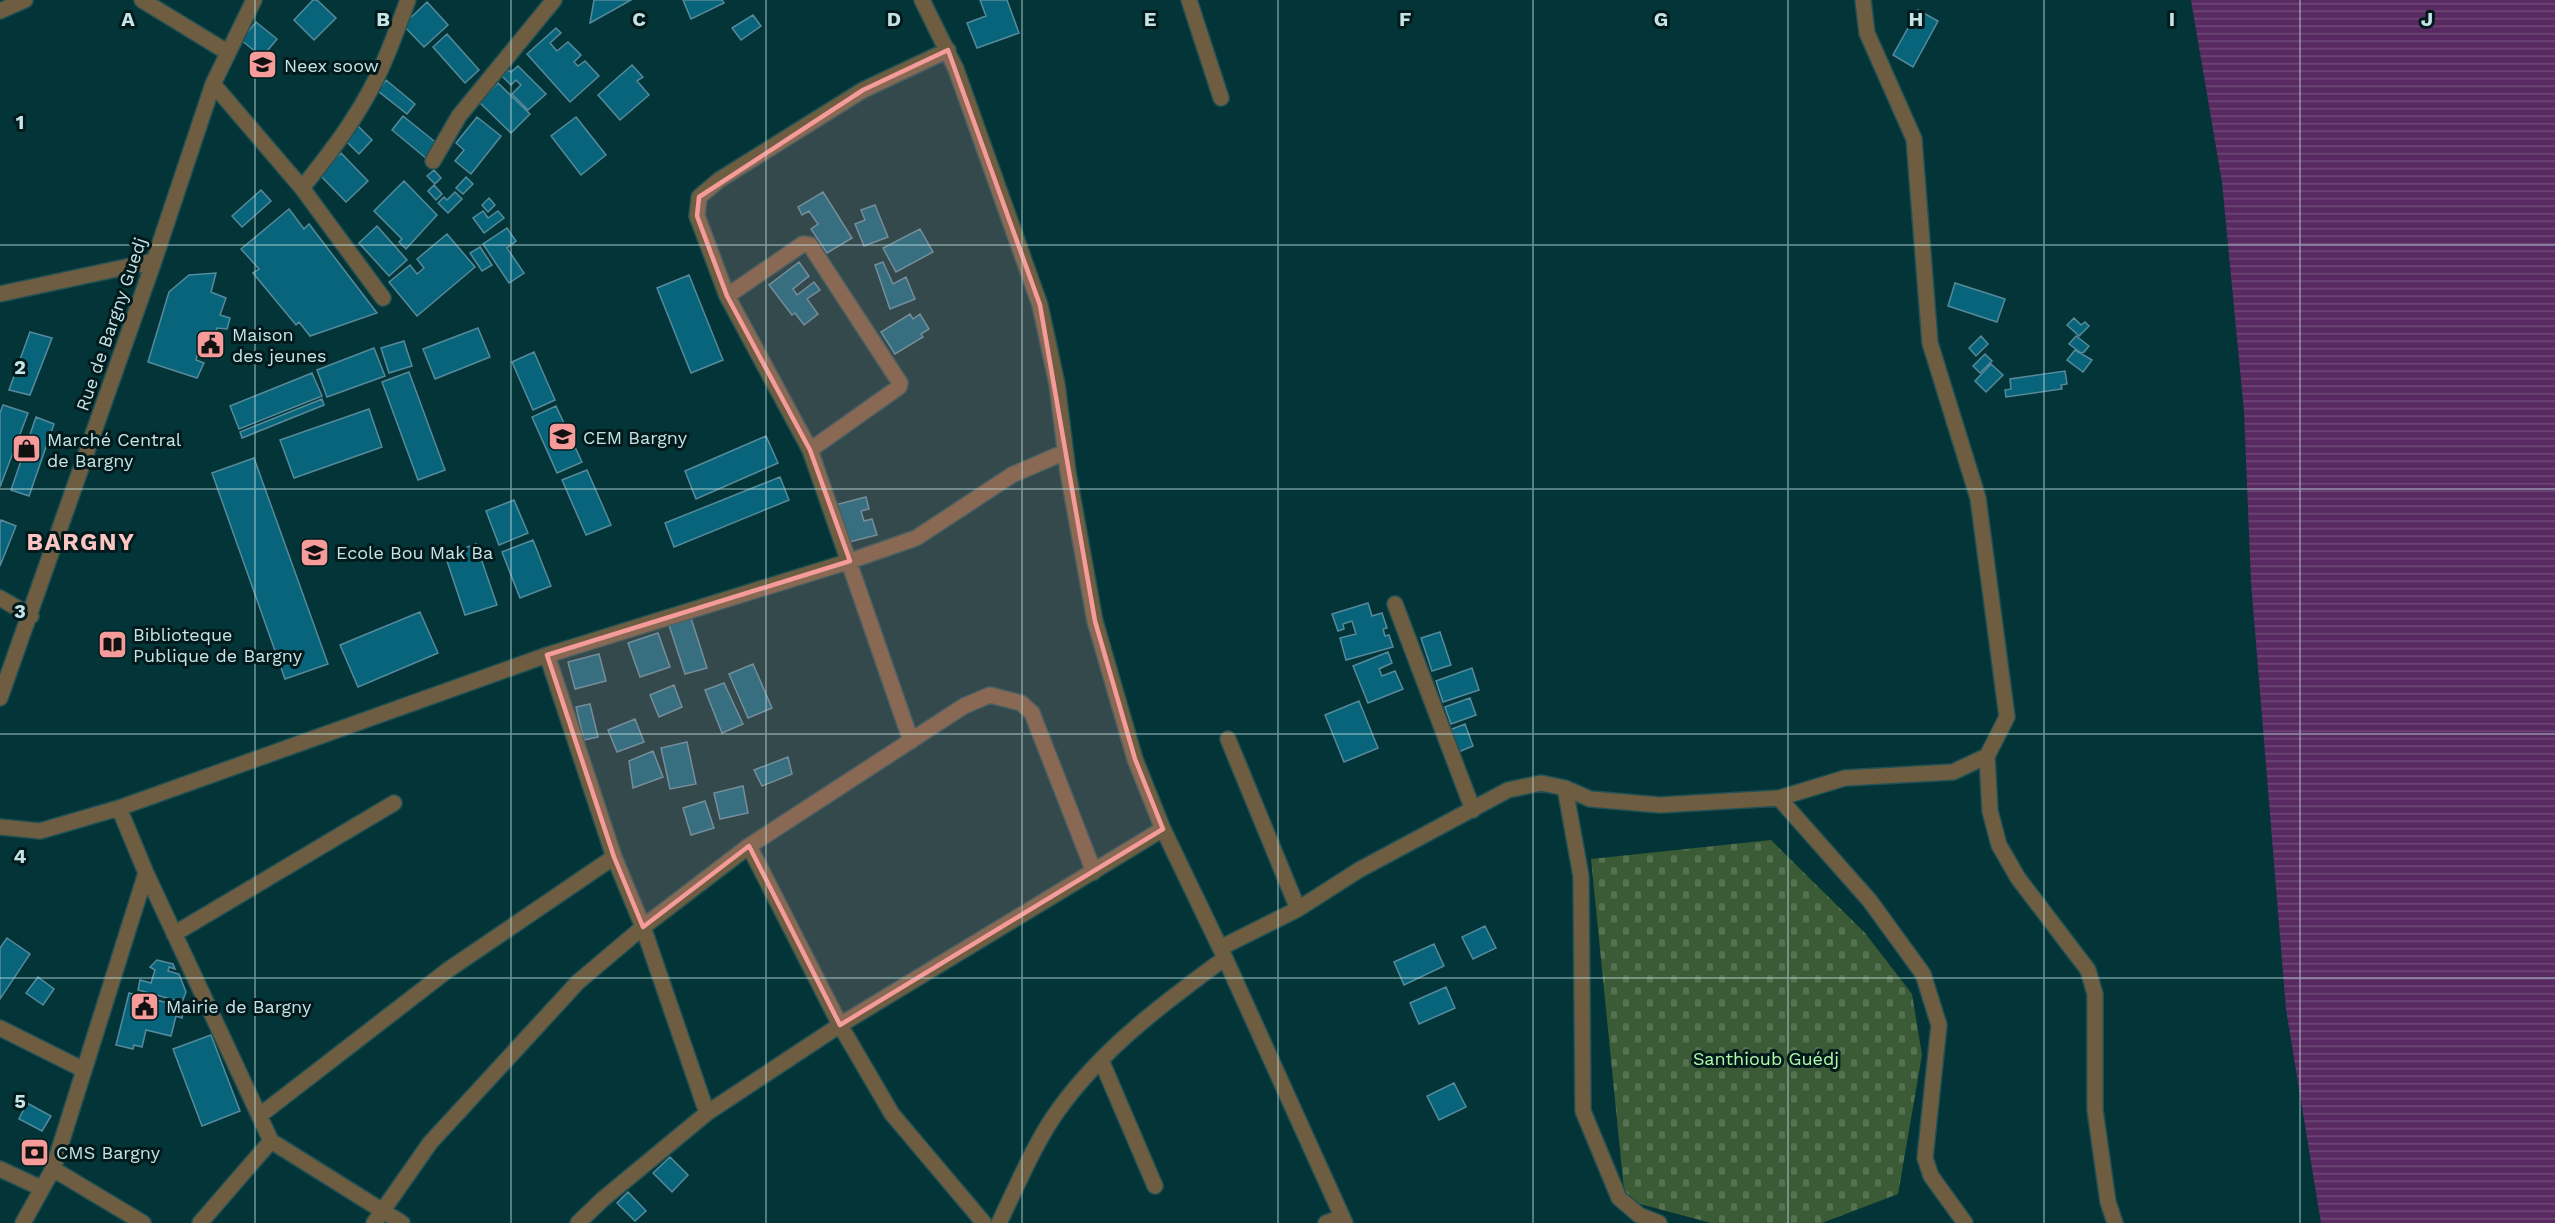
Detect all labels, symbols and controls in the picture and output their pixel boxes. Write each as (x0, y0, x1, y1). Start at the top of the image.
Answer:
text: A (121, 7, 135, 31)
text: B (376, 7, 390, 31)
text: C (632, 7, 646, 31)
text: D (887, 7, 901, 31)
text: E (1144, 7, 1156, 31)
text: F (1399, 7, 1411, 31)
text: G (1654, 7, 1668, 31)
text: H (1909, 7, 1923, 31)
text: I (2169, 7, 2175, 31)
text: J (2421, 7, 2433, 31)
school or university icon: Neex soow (247, 49, 279, 81)
place label: Neex soow (284, 55, 379, 76)
text: 1 (16, 110, 24, 134)
street label: Rue de Bargny Guedj (71, 234, 151, 414)
place label: Maison des jeunes (232, 324, 327, 366)
public building icon: Maison des jeunes (195, 328, 227, 360)
text: 2 (14, 355, 26, 379)
school or university icon: CEM Bargny (546, 421, 578, 453)
place label: CEM Bargny (583, 427, 688, 448)
place label: Marché Central de Bargny (47, 429, 182, 471)
shop icon: Marché Central de Bargny (10, 433, 42, 465)
district label: BARGNY (27, 528, 135, 556)
school or university icon: Ecole Bou Mak Ba (299, 536, 331, 568)
place label: Ecole Bou Mak Ba (336, 542, 493, 563)
text: 3 (14, 599, 26, 623)
place label: Biblioteque Publique de Bargny (133, 624, 303, 666)
library icon: Biblioteque Publique de Bargny (96, 628, 128, 660)
text: 4 (14, 844, 27, 868)
public building icon: Mairie de Bargny (129, 990, 161, 1022)
place label: Mairie de Bargny (166, 996, 312, 1017)
park label: Santhioub Guédj (1693, 1048, 1839, 1069)
text: 5 (14, 1089, 26, 1113)
bank icon: CMS Bargny (19, 1136, 51, 1168)
place label: CMS Bargny (56, 1142, 161, 1163)

